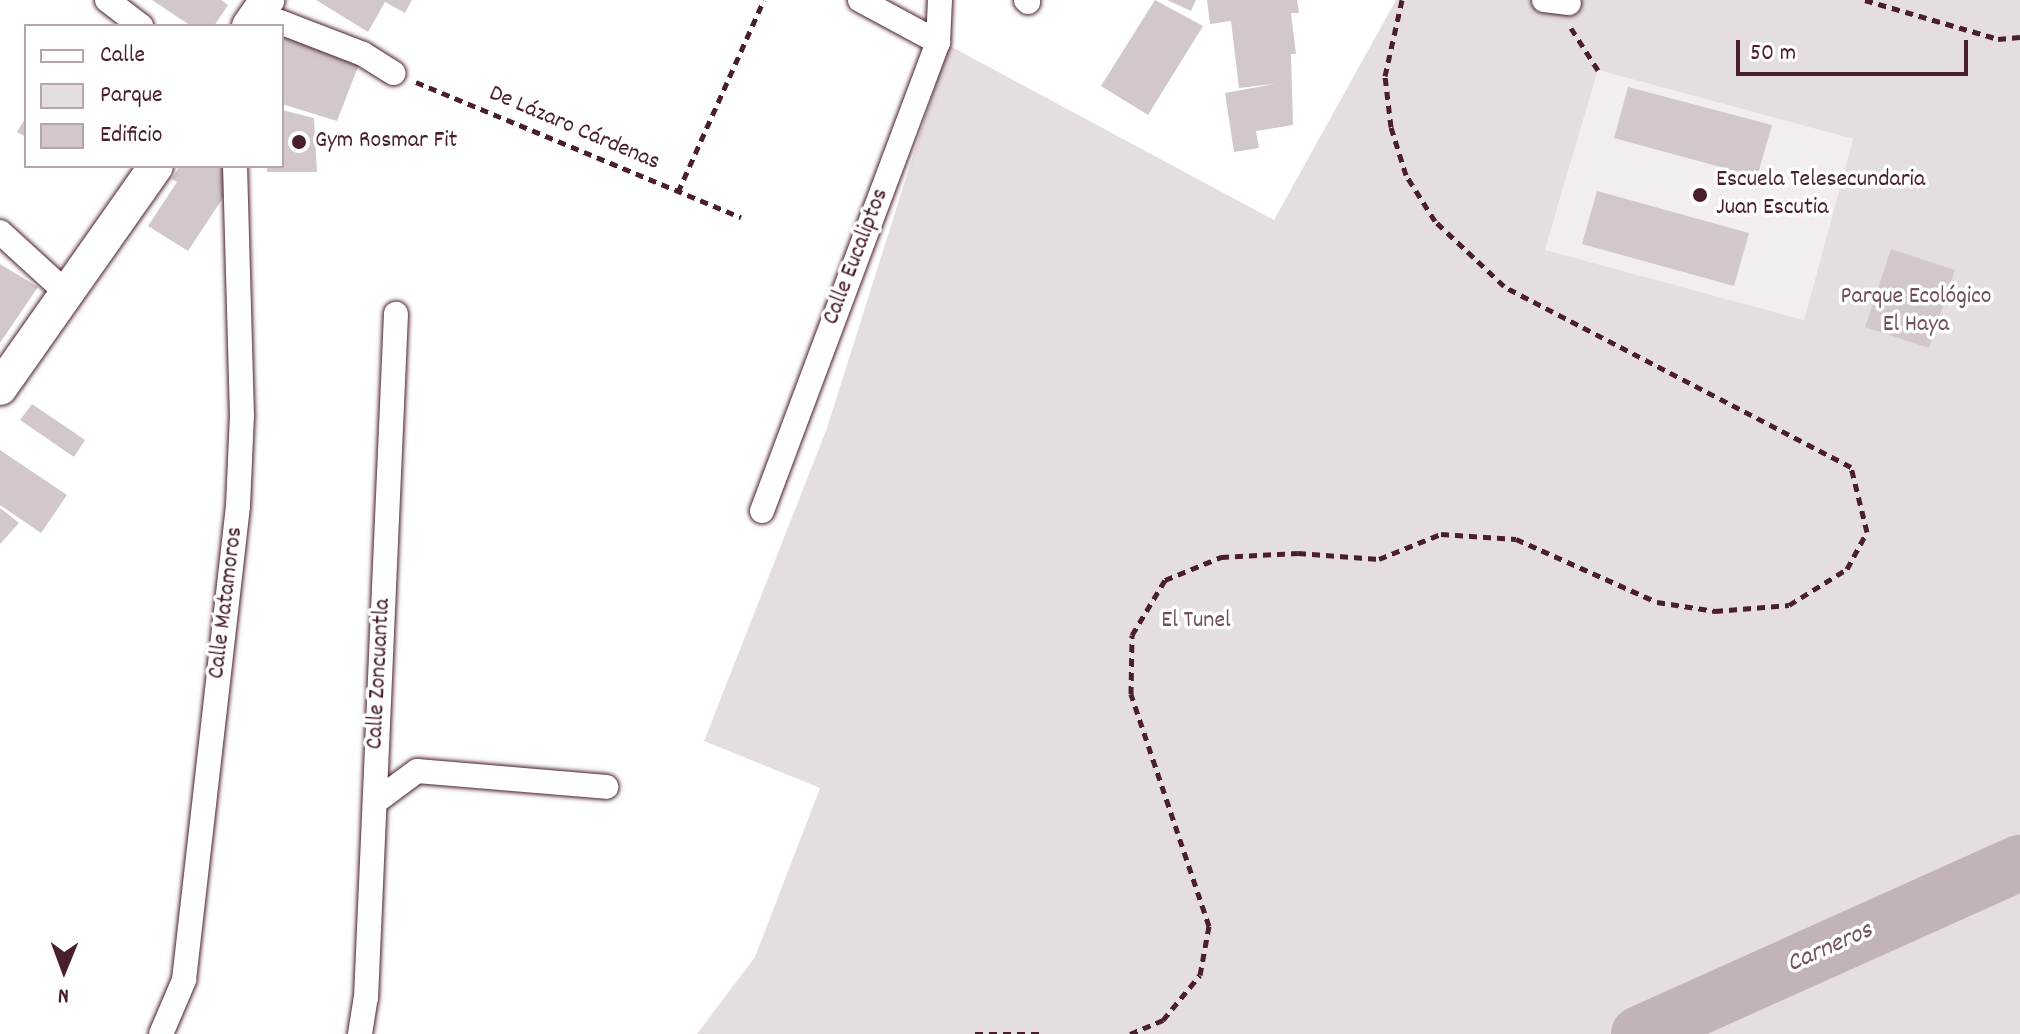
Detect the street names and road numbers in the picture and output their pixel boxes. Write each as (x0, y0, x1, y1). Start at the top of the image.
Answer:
street label: De Lázaro Cárdenas (484, 80, 664, 178)
street label: Calle Eucaliptos (818, 185, 896, 329)
street label: Calle Matamoros (203, 525, 251, 681)
street label: Calle Zoncuantla (362, 598, 398, 750)

